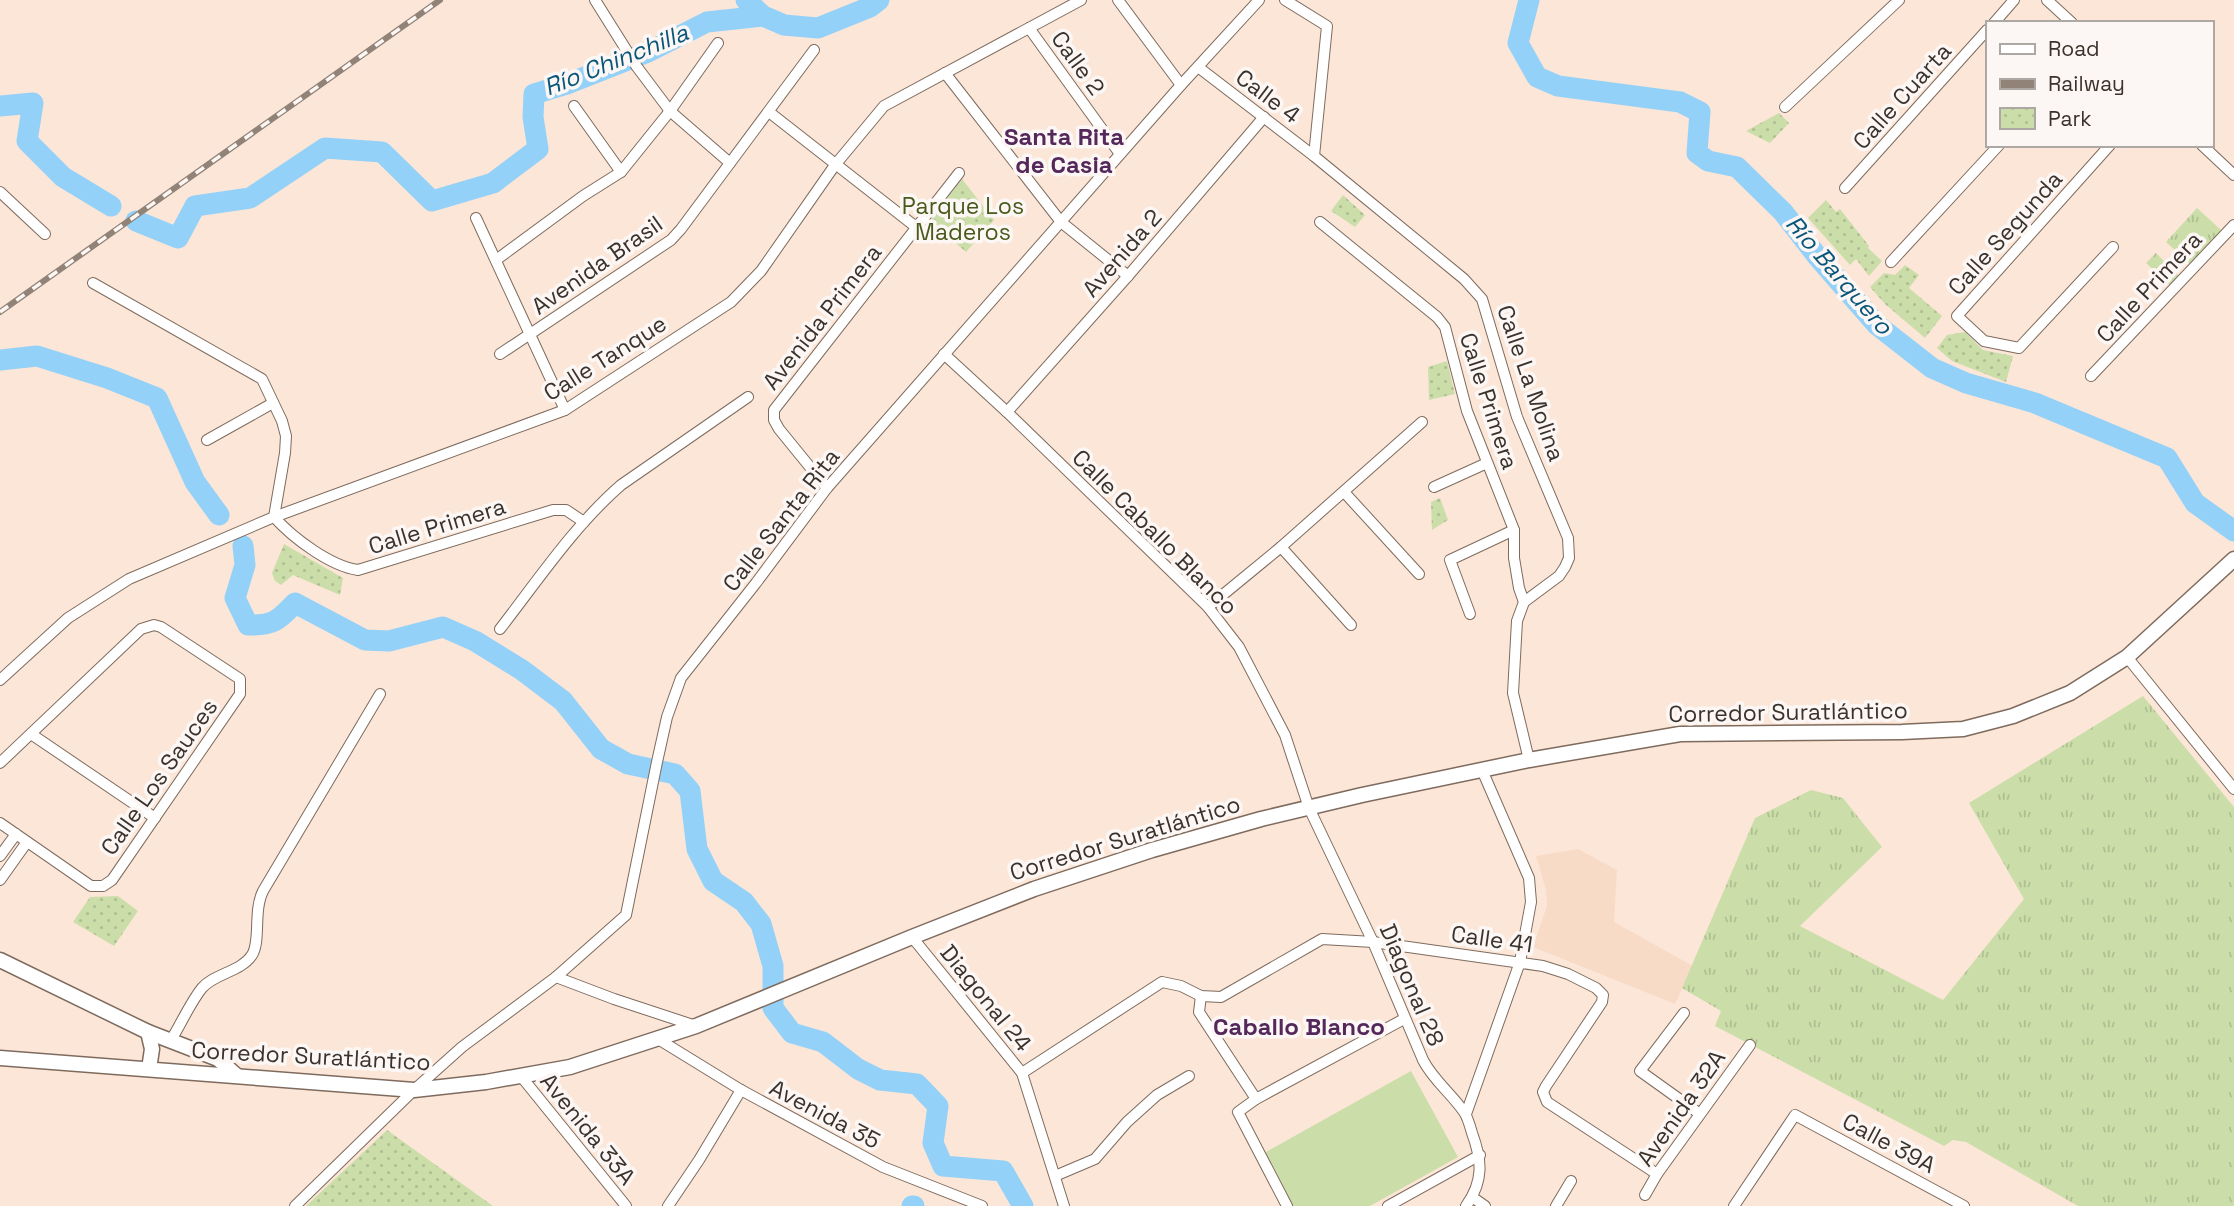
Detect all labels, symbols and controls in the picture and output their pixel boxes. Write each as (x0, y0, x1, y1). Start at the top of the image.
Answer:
water label: Río Chinchilla (539, 16, 693, 103)
legend (1986, 21, 2213, 147)
street label: Calle 2 (1045, 25, 1111, 101)
text: Road (2048, 35, 2100, 62)
street label: Calle Cuarta (1846, 36, 1958, 156)
street label: Calle 4 (1230, 62, 1306, 130)
text: Railway (2048, 70, 2125, 97)
text: Park (2048, 105, 2092, 132)
district label: Santa Rita de Casia (1004, 121, 1124, 180)
street label: Calle Segunda (1941, 164, 2069, 302)
park label: Parque Los Maderos (902, 191, 1024, 247)
street label: Avenida 2 (1076, 203, 1168, 303)
street label: Avenida Brasil (526, 209, 668, 321)
water label: Río Barquero (1779, 209, 1900, 342)
street label: Calle Primera (2090, 225, 2208, 349)
street label: Avenida Primera (756, 238, 888, 396)
street label: Calle La Molina (1490, 301, 1572, 465)
street label: Calle Tanque (538, 308, 672, 408)
street label: Calle Primera (1453, 329, 1525, 473)
street label: Calle Santa Rita (716, 442, 846, 598)
street label: Calle Caballo Blanco (1066, 443, 1244, 621)
street label: Calle Primera (365, 491, 509, 561)
street label: Calle Los Sauces (94, 693, 224, 861)
street label: Corredor Suratlántico (1668, 695, 1908, 729)
street label: Corredor Suratlántico (1006, 789, 1244, 887)
street label: Calle 41 (1449, 918, 1535, 960)
street label: Diagonal 28 (1373, 919, 1451, 1051)
street label: Diagonal 24 (934, 938, 1038, 1058)
district label: Caballo Blanco (1213, 1011, 1385, 1042)
street label: Corredor Suratlántico (191, 1035, 431, 1077)
street label: Avenida 32A (1630, 1044, 1732, 1172)
street label: Avenida 33A (534, 1067, 642, 1191)
street label: Avenida 35 (765, 1072, 885, 1156)
street label: Calle 39A (1837, 1106, 1941, 1180)

